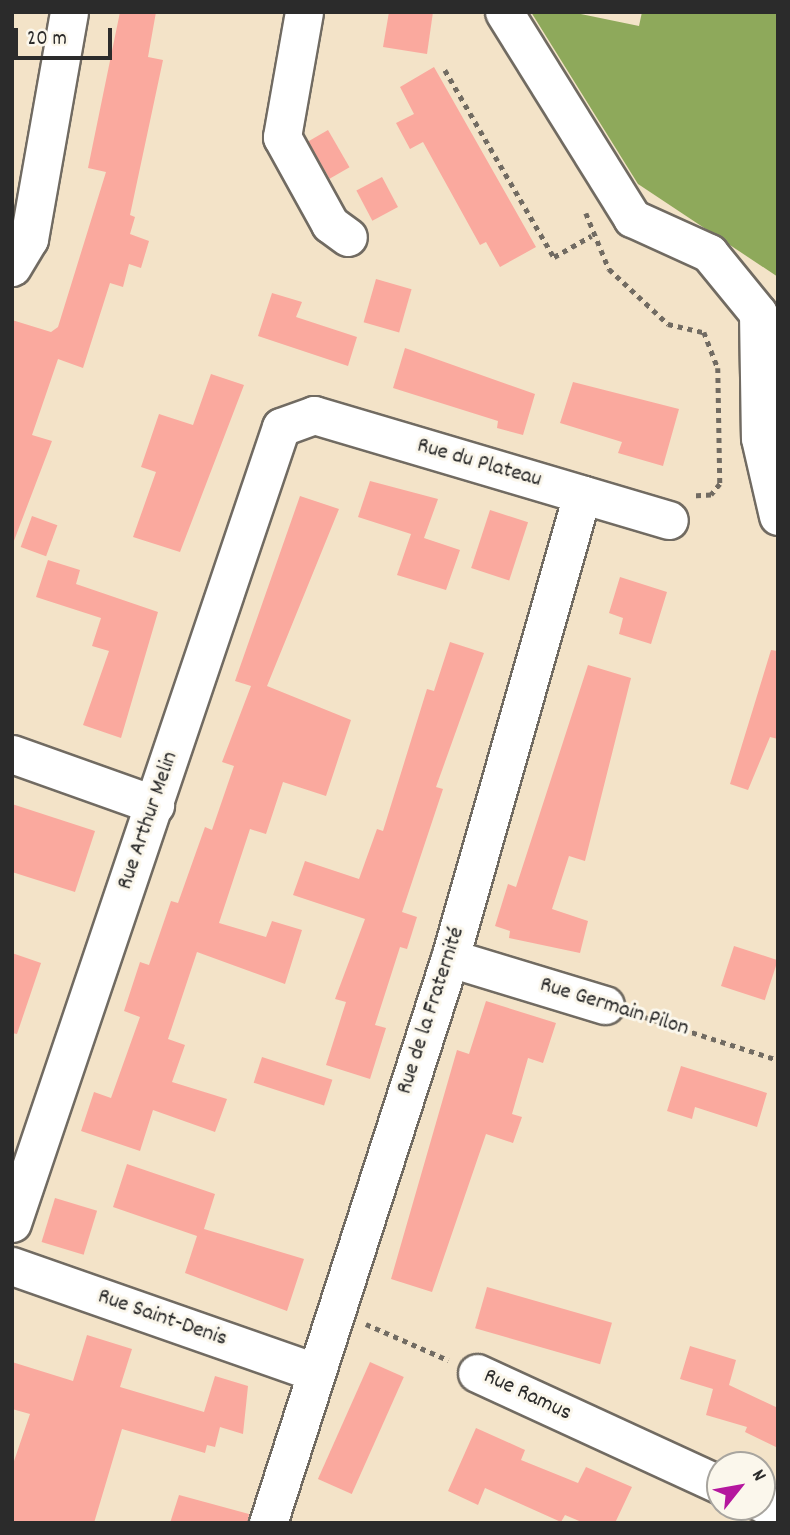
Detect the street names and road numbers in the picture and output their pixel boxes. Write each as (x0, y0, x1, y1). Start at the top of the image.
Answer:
street label: Rue du Plateau (413, 433, 545, 495)
street label: Rue Arthur Melin (112, 748, 186, 894)
street label: Rue de la Fraternité (392, 924, 472, 1098)
street label: Rue Germain Pilon (536, 972, 692, 1044)
street label: Rue Saint-Denis (94, 1284, 230, 1354)
street label: Rue Ramus (479, 1364, 575, 1428)

